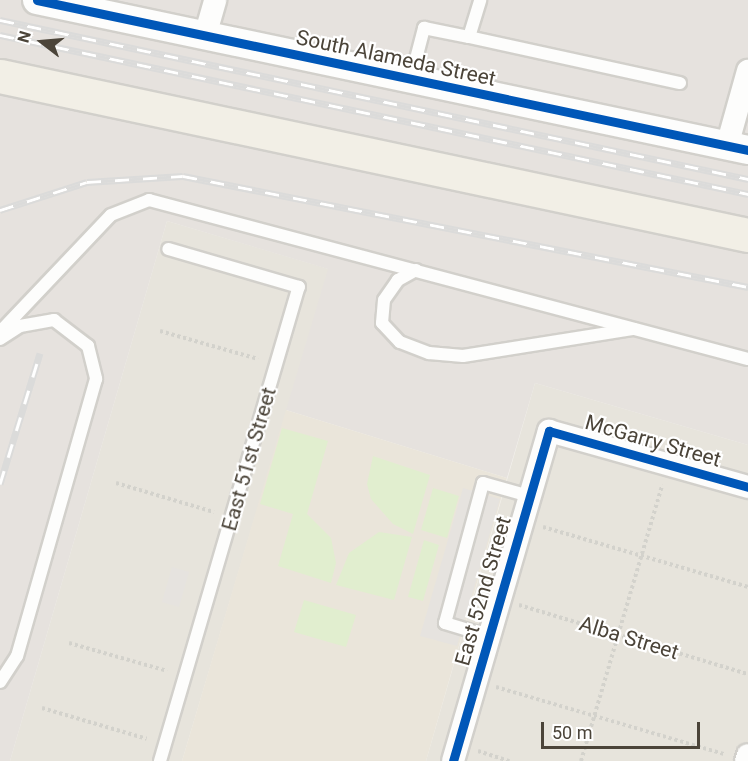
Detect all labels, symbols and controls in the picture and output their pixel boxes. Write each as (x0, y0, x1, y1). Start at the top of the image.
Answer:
north arrow (12, 12, 72, 72)
street label: South Alameda Street (294, 25, 498, 91)
text: N (14, 29, 35, 45)
street label: East 51st Street (216, 384, 282, 534)
street label: McGarry Street (582, 410, 724, 472)
street label: East 52nd Street (450, 514, 516, 668)
street label: Alba Street (576, 611, 682, 665)
scale bar (544, 710, 703, 748)
text: 50 m (552, 722, 592, 743)

